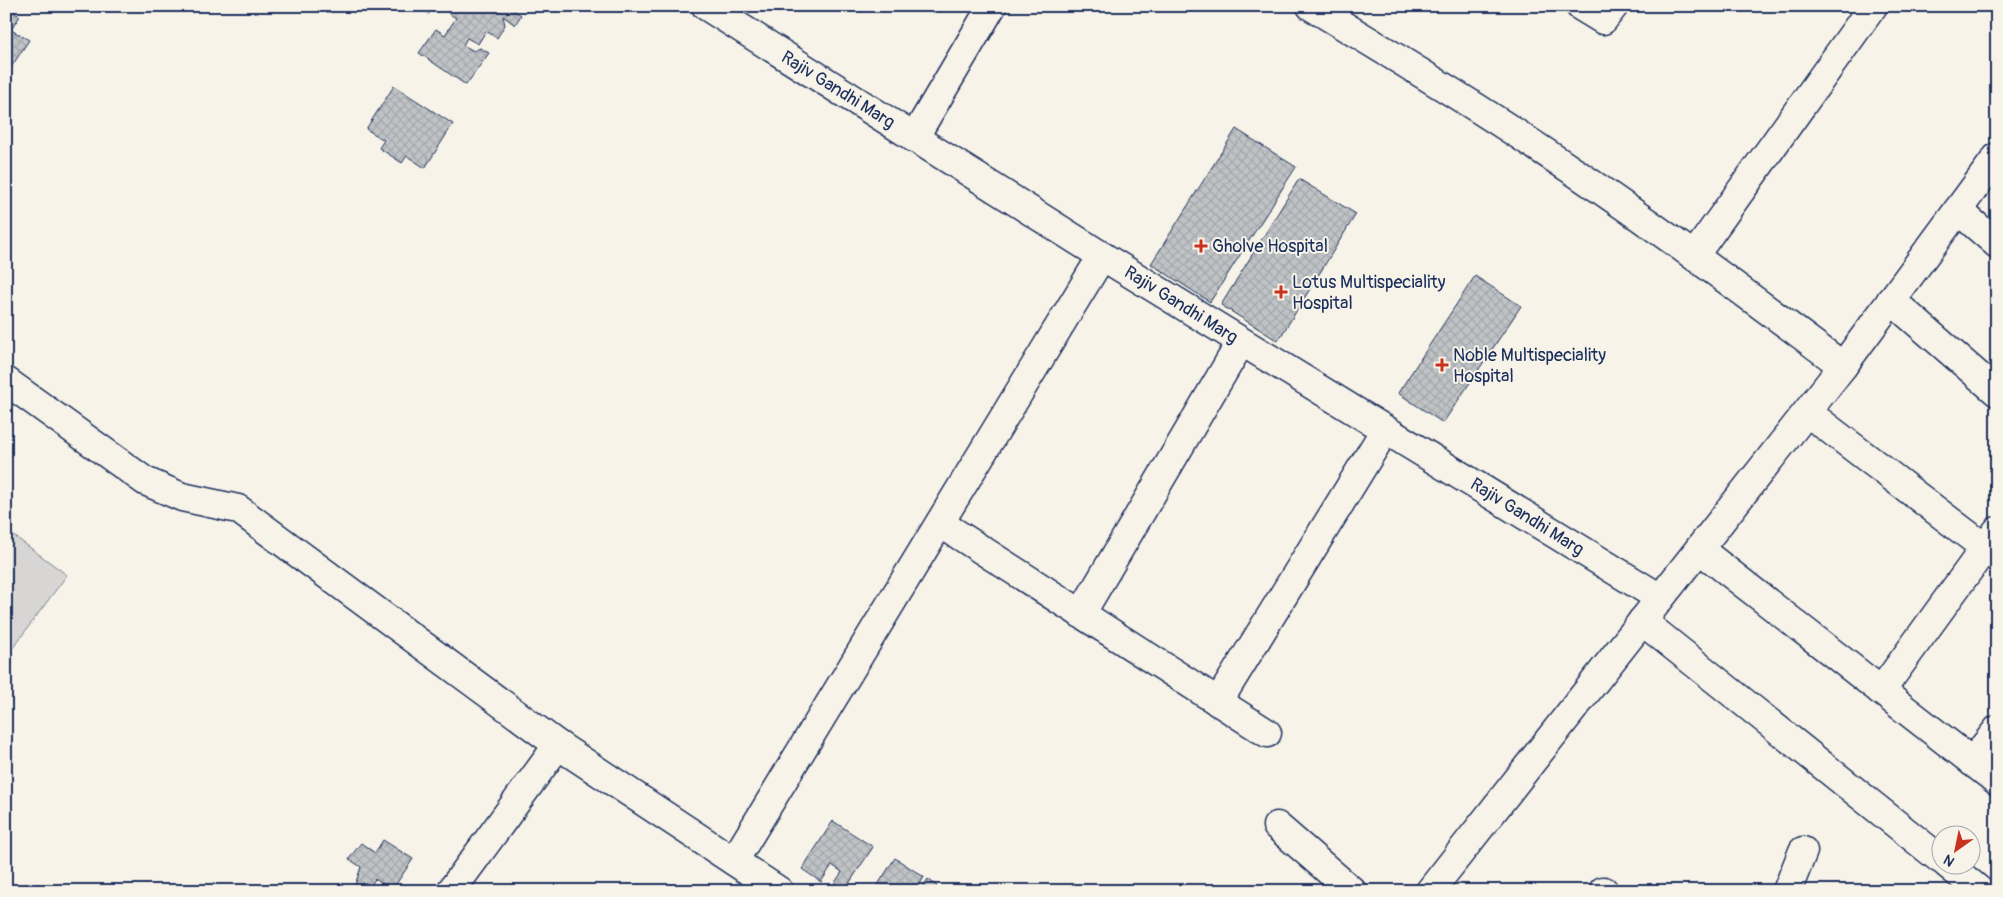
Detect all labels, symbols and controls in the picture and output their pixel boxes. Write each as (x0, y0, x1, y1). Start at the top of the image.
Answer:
street label: Rajiv Gandhi Marg (777, 46, 899, 134)
place label: Gholve Hospital (1212, 235, 1328, 258)
marker: Gholve Hospital (1194, 239, 1208, 253)
street label: Rajiv Gandhi Marg (1120, 261, 1242, 349)
place label: Lotus Multispeciality Hospital (1292, 271, 1446, 315)
marker: Lotus Multispeciality Hospital (1274, 285, 1288, 299)
place label: Noble Multispeciality Hospital (1453, 344, 1606, 388)
marker: Noble Multispeciality Hospital (1435, 358, 1449, 372)
street label: Rajiv Gandhi Marg (1466, 473, 1588, 561)
north arrow (1930, 824, 1980, 874)
text: N (1941, 851, 1958, 870)

